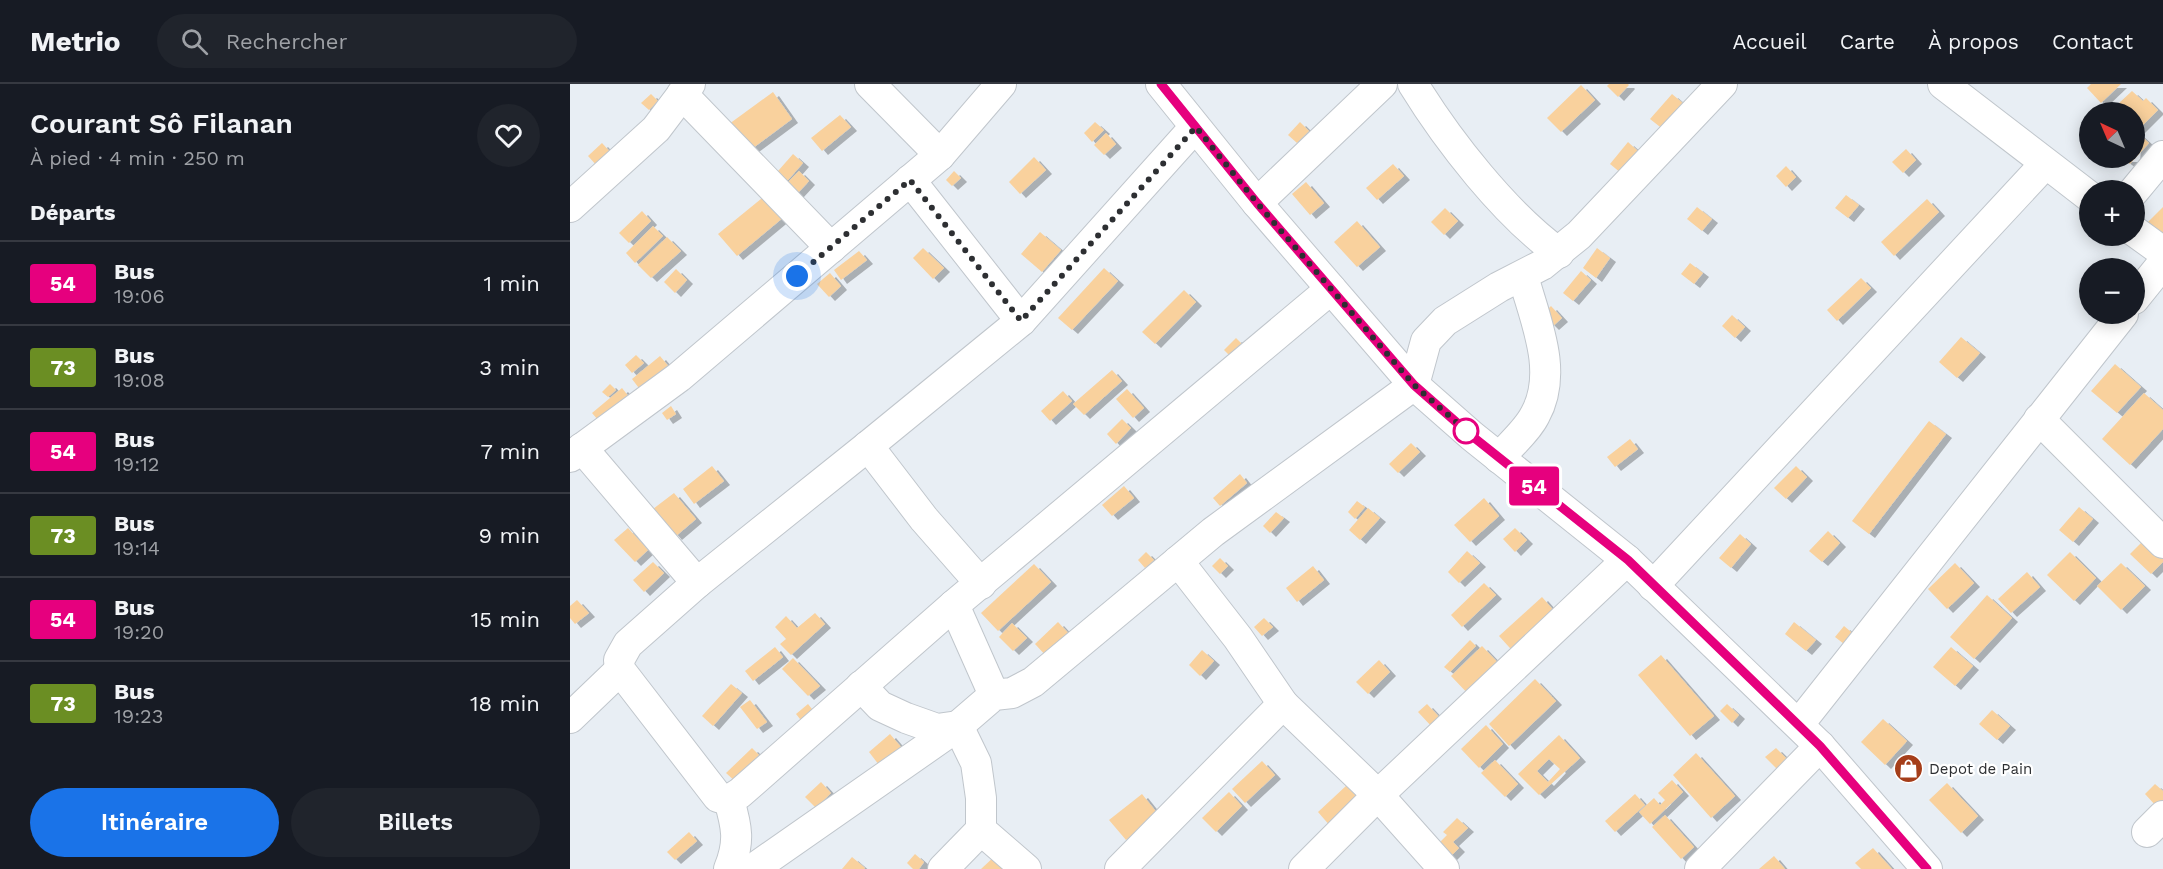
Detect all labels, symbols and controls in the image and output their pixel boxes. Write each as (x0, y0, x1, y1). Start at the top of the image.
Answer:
search box (157, 14, 577, 68)
text: Metrio (30, 25, 121, 58)
icon: search (178, 25, 211, 58)
text: Rechercher (226, 29, 347, 54)
text: Accueil (1732, 29, 1807, 54)
text: Carte (1840, 29, 1895, 54)
text: À propos (1928, 29, 2019, 54)
text: Contact (2052, 29, 2133, 54)
north arrow (2079, 102, 2145, 168)
map controls (2079, 102, 2145, 324)
button: heart (477, 104, 540, 167)
text: Courant Sô Filanan (30, 107, 293, 140)
text: À pied · 4 min · 250 m (30, 146, 245, 170)
button: + (2079, 180, 2145, 246)
text: Départs (30, 200, 116, 225)
button: − (2079, 258, 2145, 324)
text: Bus (114, 259, 154, 284)
your location (782, 261, 812, 291)
text: 54 (50, 271, 76, 296)
text: 1 min (483, 271, 540, 296)
text: 19:06 (114, 284, 165, 308)
text: Bus (114, 343, 154, 368)
text: 73 (50, 355, 76, 380)
text: 3 min (479, 355, 540, 380)
text: 19:08 (114, 368, 165, 392)
unlabelled marker (1453, 418, 1479, 444)
text: Bus (114, 427, 154, 452)
text: 54 (50, 439, 76, 464)
text: 7 min (480, 439, 540, 464)
text: 19:12 (114, 452, 160, 476)
line badge: 54 (1507, 466, 1561, 506)
text: 54 (1521, 474, 1547, 499)
text: Bus (114, 511, 154, 536)
text: 73 (50, 523, 76, 548)
text: 9 min (478, 523, 540, 548)
text: 19:14 (114, 536, 160, 560)
text: Bus (114, 595, 154, 620)
text: 54 (50, 607, 76, 632)
text: 15 min (471, 607, 540, 632)
text: 19:20 (114, 620, 164, 644)
text: Bus (114, 679, 154, 704)
text: 73 (50, 691, 76, 716)
text: 18 min (470, 691, 540, 716)
text: 19:23 (114, 704, 163, 728)
shop icon: Depot de Pain (1892, 753, 1924, 785)
place label: Depot de Pain (1929, 760, 2032, 778)
button: Itinéraire (30, 788, 279, 857)
button: Billets (291, 788, 540, 857)

